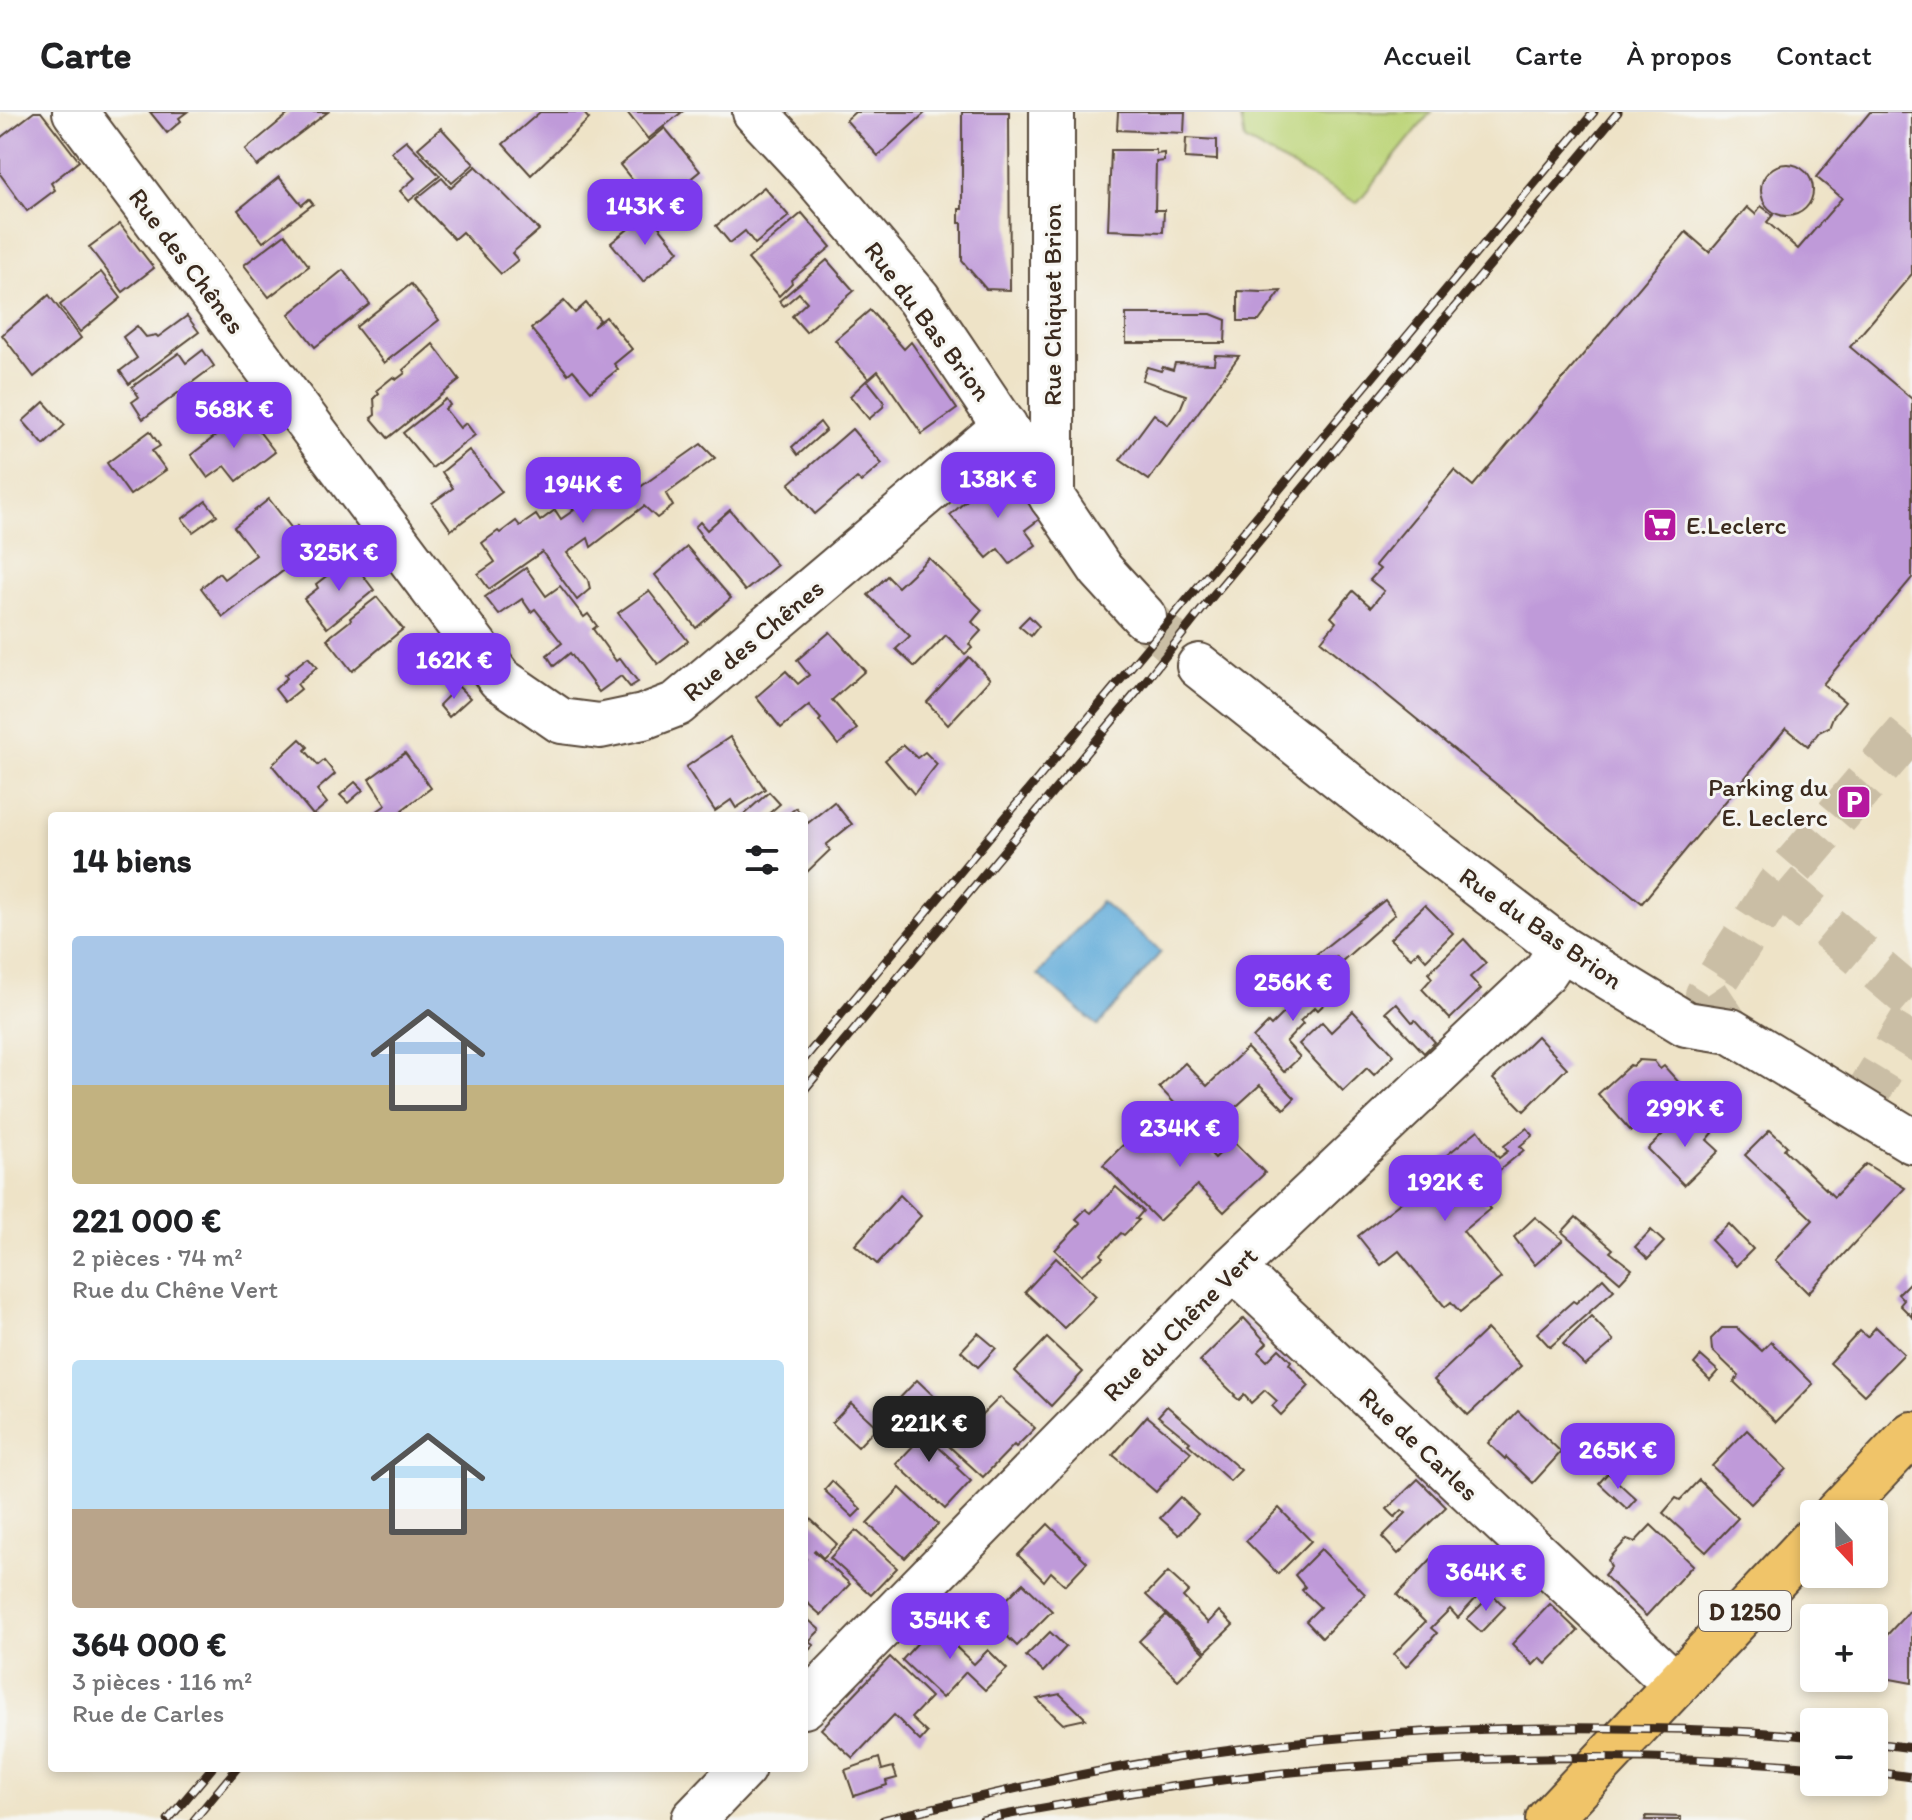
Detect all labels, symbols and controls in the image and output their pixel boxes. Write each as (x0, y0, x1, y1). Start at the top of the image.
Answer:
text: Carte (40, 32, 132, 78)
text: Accueil (1383, 38, 1471, 72)
text: Carte (1515, 38, 1583, 72)
text: À propos (1627, 38, 1732, 72)
text: Contact (1776, 38, 1872, 72)
pin: 143K € (580, 179, 710, 247)
street label: Rue des Chênes (122, 182, 252, 340)
text: 143K € (605, 189, 685, 221)
street label: Rue Chiquet Brion (1036, 204, 1068, 406)
street label: Rue du Bas Brion (857, 235, 999, 408)
pin: 568K € (169, 382, 299, 450)
text: 568K € (195, 392, 273, 424)
pin: 138K € (933, 452, 1063, 520)
pin: 194K € (518, 457, 648, 525)
text: 138K € (959, 462, 1037, 494)
text: 194K € (544, 467, 622, 499)
supermarket icon: E.Leclerc (1641, 506, 1679, 544)
place label: E.Leclerc (1686, 509, 1787, 541)
pin: 325K € (274, 525, 404, 593)
text: 325K € (300, 535, 378, 567)
street label: Rue des Chênes (676, 572, 830, 708)
pin: 162K € (389, 633, 519, 701)
text: 162K € (416, 643, 492, 675)
place label: Parking du E. Leclerc (1708, 771, 1828, 833)
parking icon: Parking du E. Leclerc (1835, 783, 1873, 821)
icon: filters (740, 838, 784, 882)
text: 14 biens (72, 840, 192, 881)
street label: Rue du Bas Brion (1453, 860, 1629, 996)
pin: 256K € (1228, 955, 1358, 1023)
text: 256K € (1254, 965, 1332, 997)
icon: home (356, 988, 500, 1132)
pin: 299K € (1620, 1081, 1750, 1149)
text: 299K € (1646, 1091, 1724, 1123)
pin: 234K € (1115, 1101, 1245, 1169)
text: 234K € (1140, 1111, 1220, 1143)
pin: 192K € (1380, 1155, 1510, 1223)
text: 192K € (1407, 1165, 1483, 1197)
text: 221 000 € (72, 1200, 221, 1241)
street label: Rue du Chêne Vert (1096, 1240, 1264, 1408)
text: 2 pièces · 74 m² (72, 1241, 243, 1273)
text: Rue du Chêne Vert (72, 1273, 278, 1305)
street label: Rue de Carles (1352, 1380, 1486, 1508)
pin: 221K € (864, 1396, 994, 1464)
text: 221K € (891, 1406, 967, 1438)
icon: home (356, 1412, 500, 1556)
pin: 265K € (1553, 1423, 1683, 1491)
text: 265K € (1579, 1433, 1657, 1465)
north arrow (1800, 1500, 1888, 1588)
map controls (1800, 1500, 1888, 1796)
pin: 364K € (1421, 1545, 1551, 1613)
text: 364K € (1446, 1555, 1526, 1587)
road number: D 1250 (1699, 1591, 1791, 1631)
pin: 354K € (885, 1593, 1015, 1661)
text: 354K € (910, 1603, 990, 1635)
button: + (1800, 1604, 1888, 1692)
text: 364 000 € (72, 1624, 227, 1665)
text: 3 pièces · 116 m² (72, 1665, 252, 1697)
text: Rue de Carles (72, 1697, 224, 1729)
button: − (1800, 1708, 1888, 1796)

